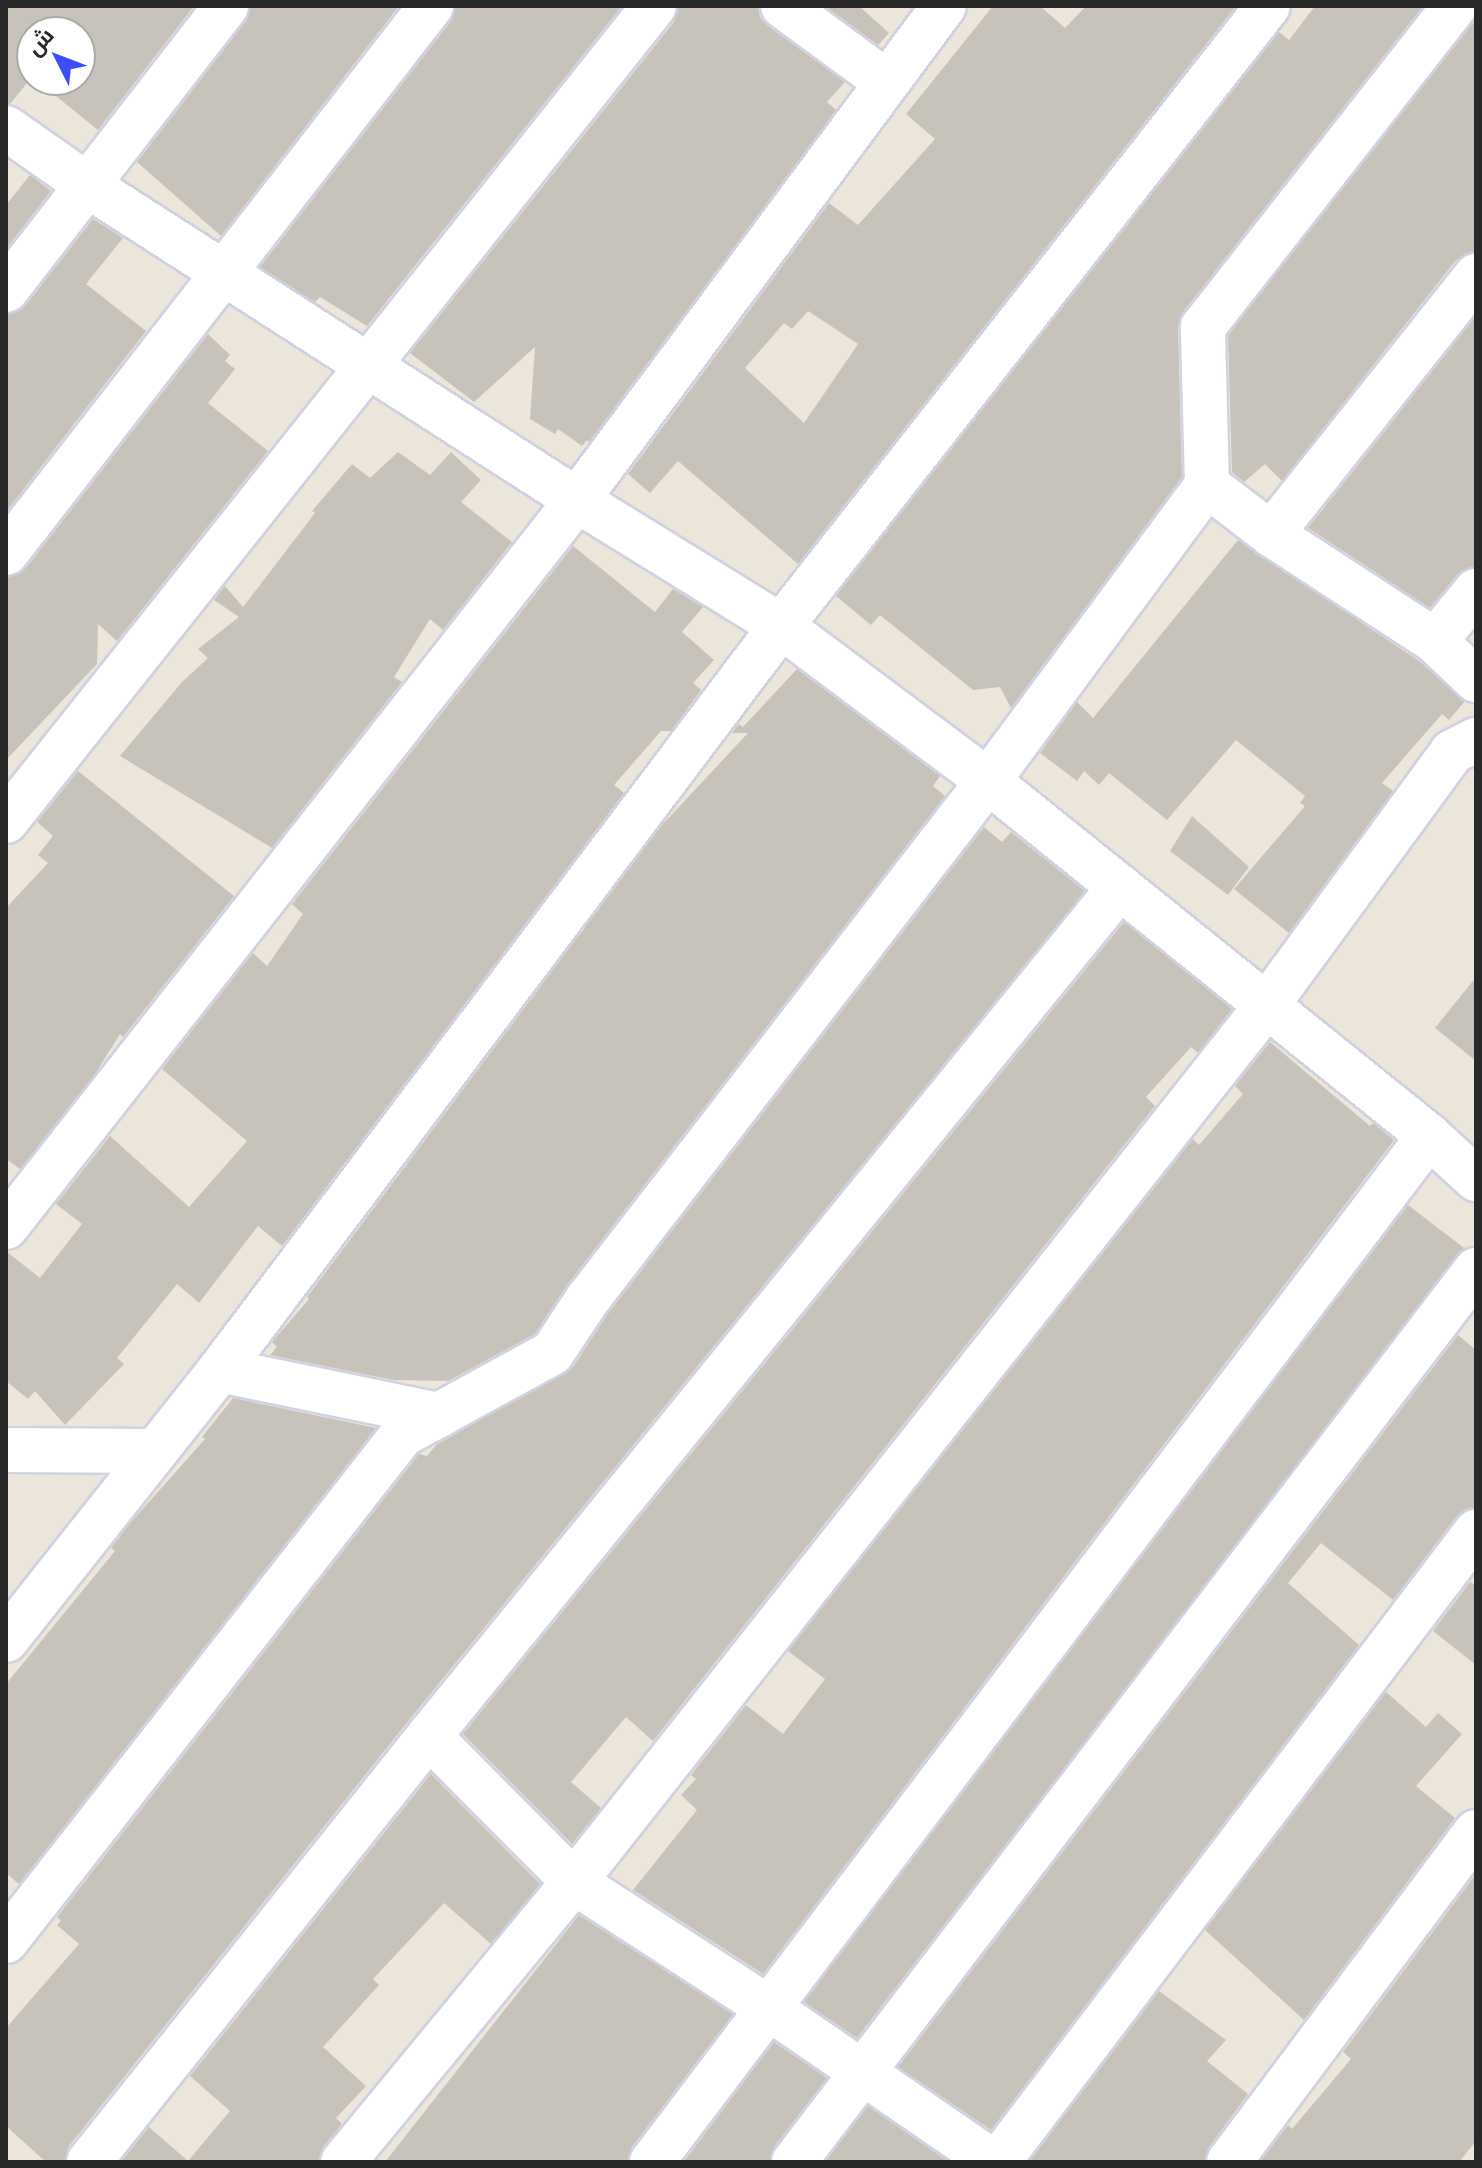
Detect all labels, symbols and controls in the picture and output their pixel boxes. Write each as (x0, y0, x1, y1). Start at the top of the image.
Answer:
north arrow (16, 16, 96, 96)
text: ش (18, 19, 62, 63)

